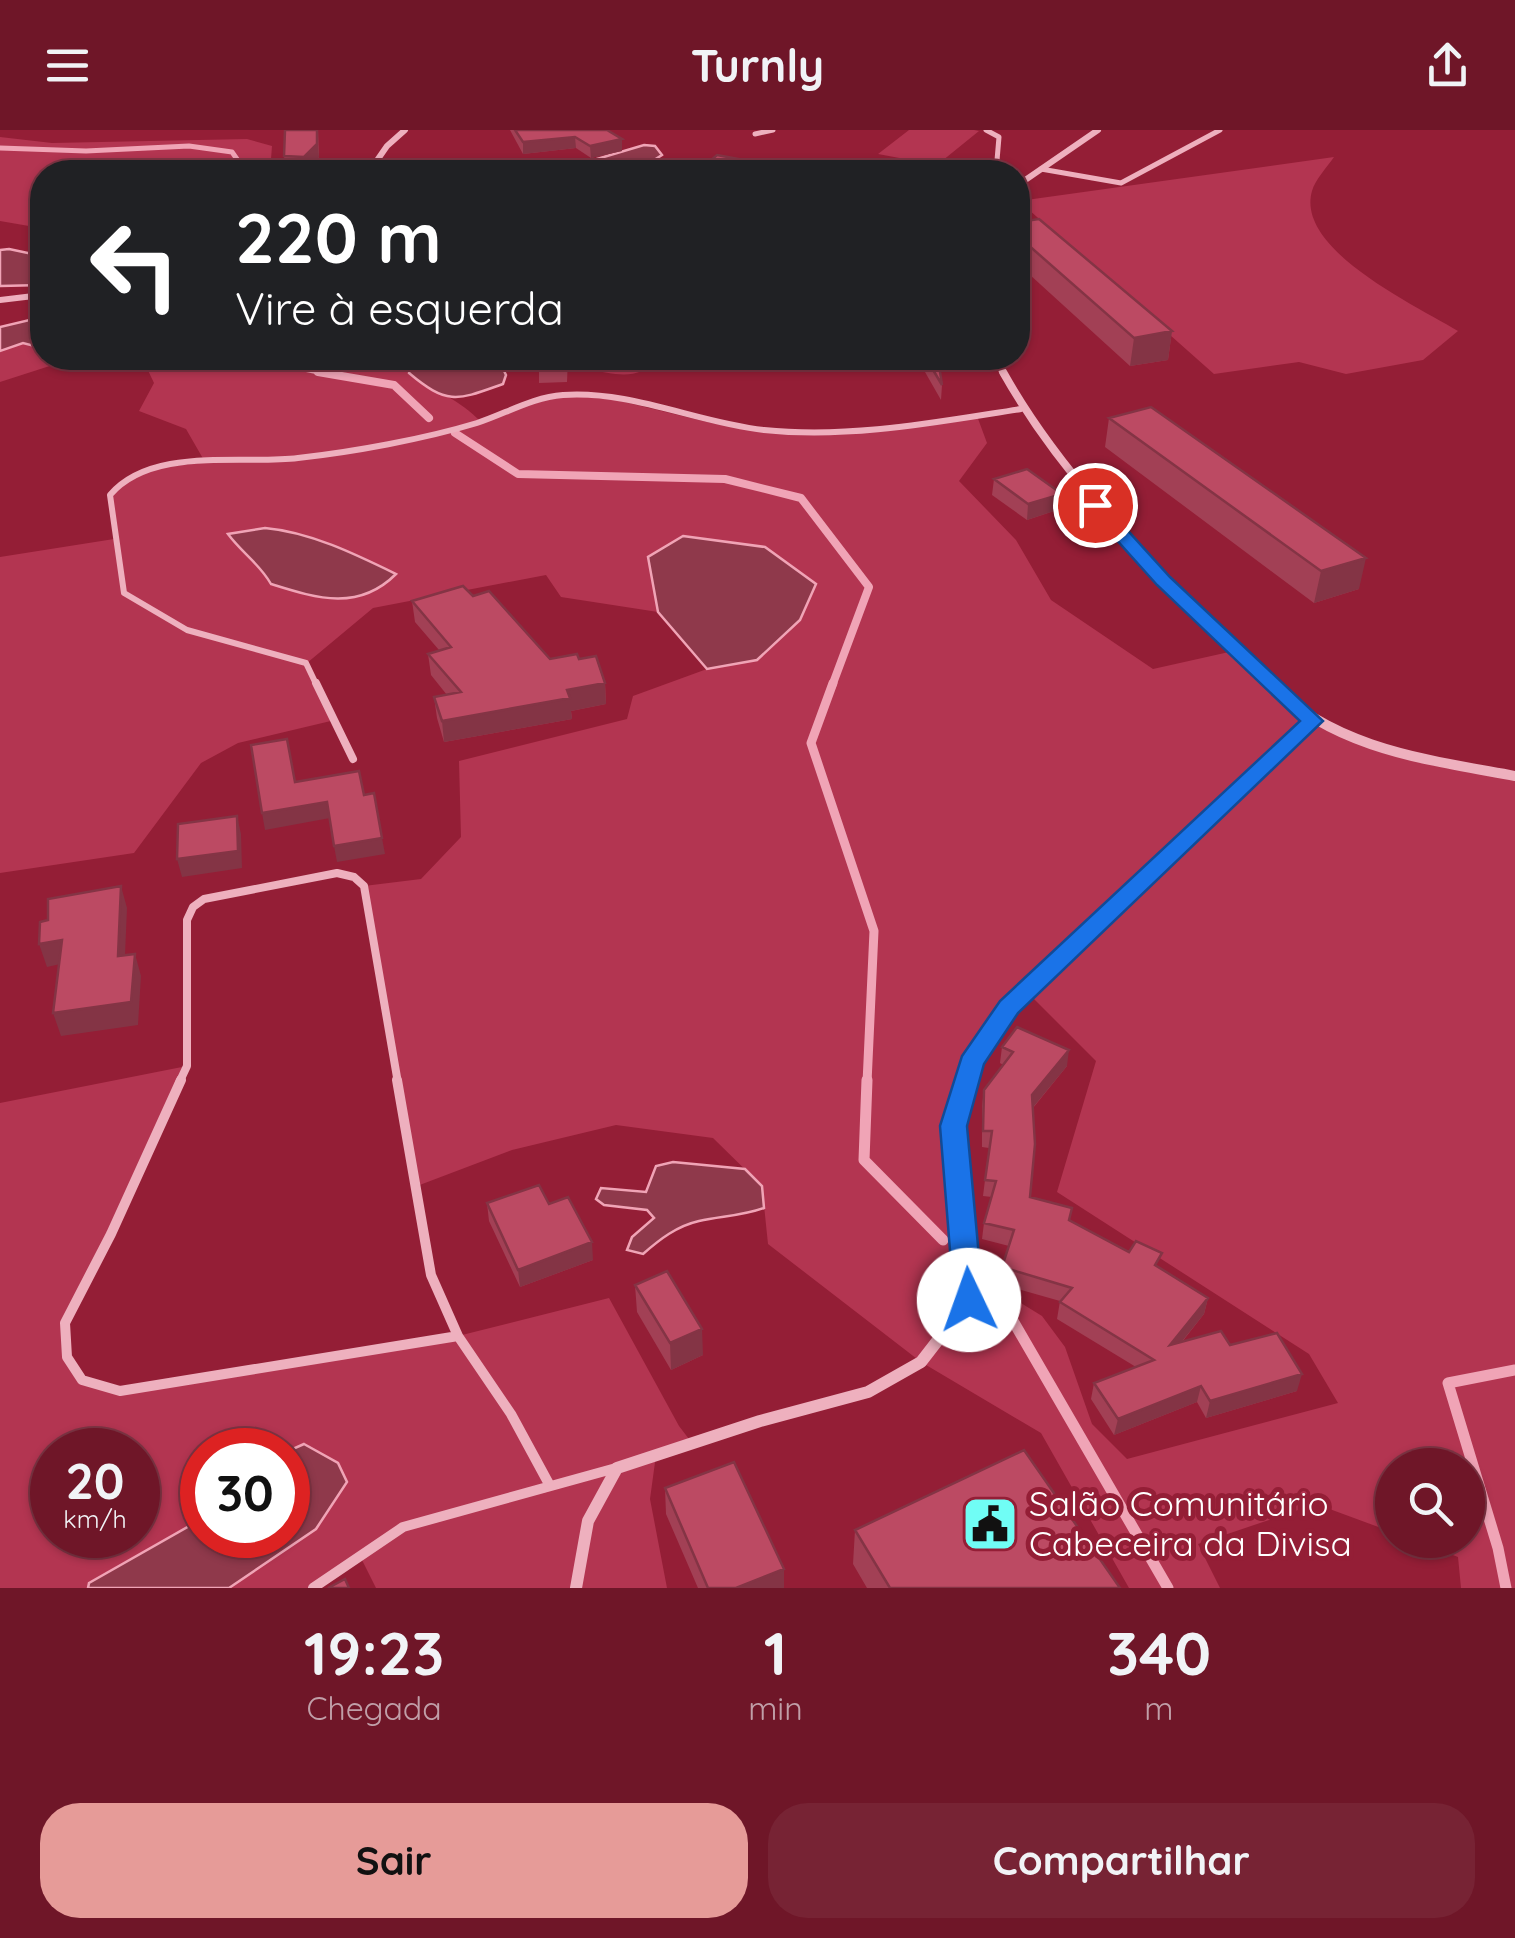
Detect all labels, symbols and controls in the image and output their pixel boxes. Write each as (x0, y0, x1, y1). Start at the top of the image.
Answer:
text: Turnly (691, 37, 824, 93)
icon: menu (40, 38, 95, 93)
icon: share (1420, 38, 1475, 93)
text: 220 m (235, 193, 442, 281)
icon: left (70, 200, 200, 330)
text: Vire à esquerda (235, 280, 564, 336)
pin (1053, 463, 1138, 548)
icon: arrive (1068, 478, 1123, 533)
position arrow (917, 1248, 1021, 1352)
speed limit sign: 30 (180, 1428, 310, 1558)
map controls (1375, 1448, 1485, 1558)
button: search (1375, 1448, 1485, 1558)
text: 20 (65, 1449, 125, 1512)
place label: Salão Comunitário Cabeceira da Divisa (1029, 1481, 1352, 1565)
public building icon: Salão Comunitário Cabeceira da Divisa (960, 1494, 1020, 1554)
text: km/h (63, 1503, 127, 1534)
text: 19:23 (304, 1615, 444, 1690)
text: 1 (764, 1615, 787, 1690)
text: 340 (1107, 1615, 1211, 1690)
text: Chegada (307, 1688, 442, 1728)
text: min (748, 1688, 803, 1728)
text: m (1144, 1688, 1173, 1728)
button: Sair (40, 1803, 748, 1918)
button: Compartilhar (768, 1803, 1475, 1918)

